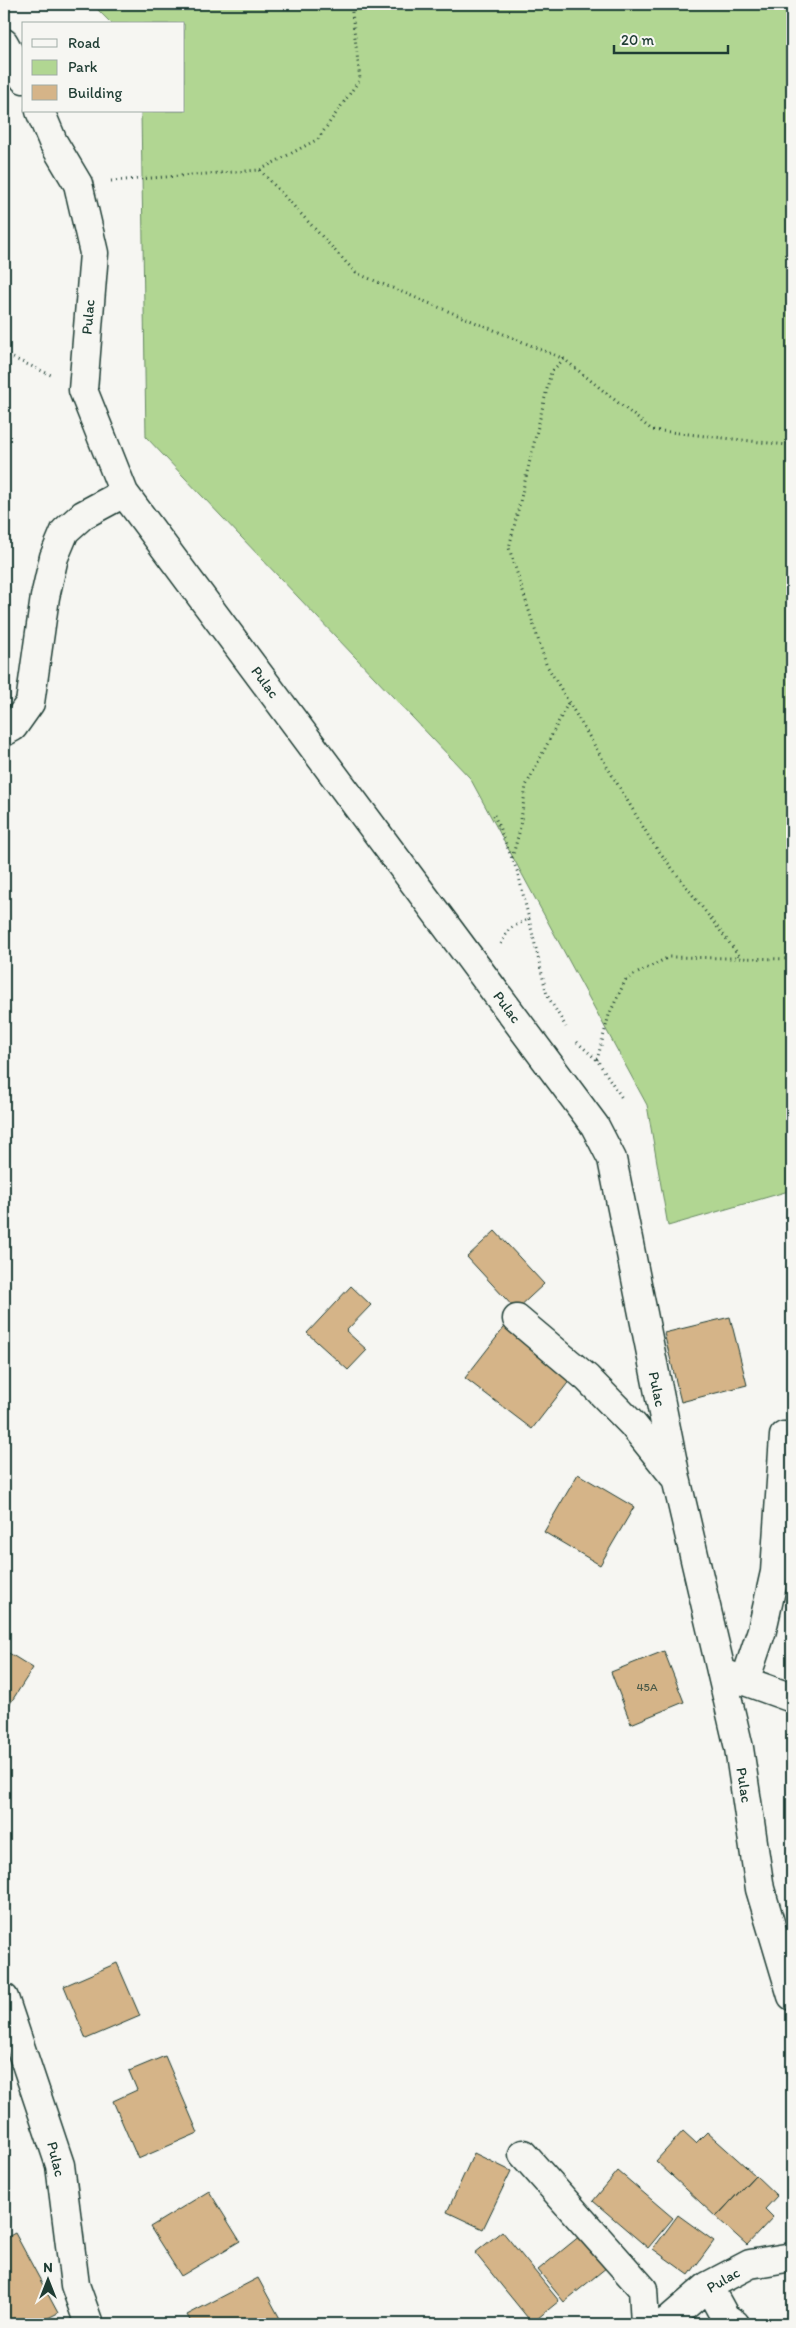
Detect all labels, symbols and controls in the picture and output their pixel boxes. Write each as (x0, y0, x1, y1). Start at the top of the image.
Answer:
legend (22, 22, 185, 112)
scale bar (614, 22, 727, 54)
text: 20 m (621, 31, 655, 49)
text: Road (68, 34, 101, 52)
text: Park (68, 58, 98, 76)
text: Building (68, 84, 122, 102)
street label: Pulac (77, 298, 99, 335)
street label: Pulac (247, 662, 283, 702)
street label: Pulac (489, 987, 525, 1027)
street label: Pulac (645, 1370, 670, 1408)
house number: 45A (636, 1680, 658, 1694)
street label: Pulac (732, 1766, 756, 1804)
street label: Pulac (43, 2140, 69, 2178)
north arrow (22, 2256, 72, 2306)
text: N (43, 2259, 53, 2276)
street label: Pulac (703, 2263, 743, 2297)

